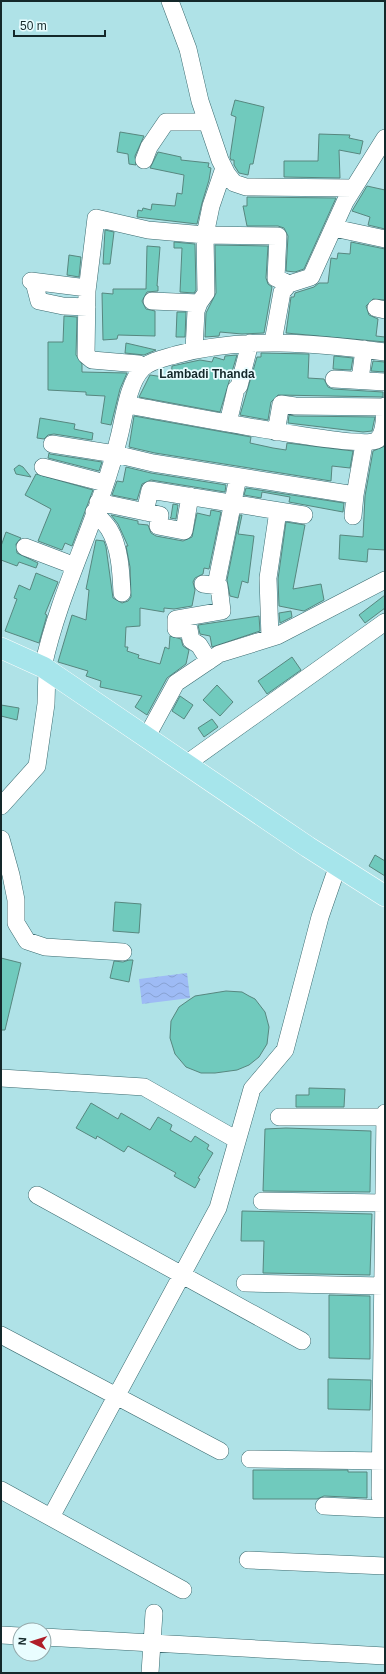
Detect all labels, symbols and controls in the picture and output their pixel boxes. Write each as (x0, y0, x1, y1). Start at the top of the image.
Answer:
scale bar (14, 12, 105, 38)
text: 50 m (20, 19, 47, 33)
district label: Lambadi Thanda (159, 367, 255, 381)
north arrow (12, 1622, 52, 1662)
text: N (16, 1637, 28, 1646)

